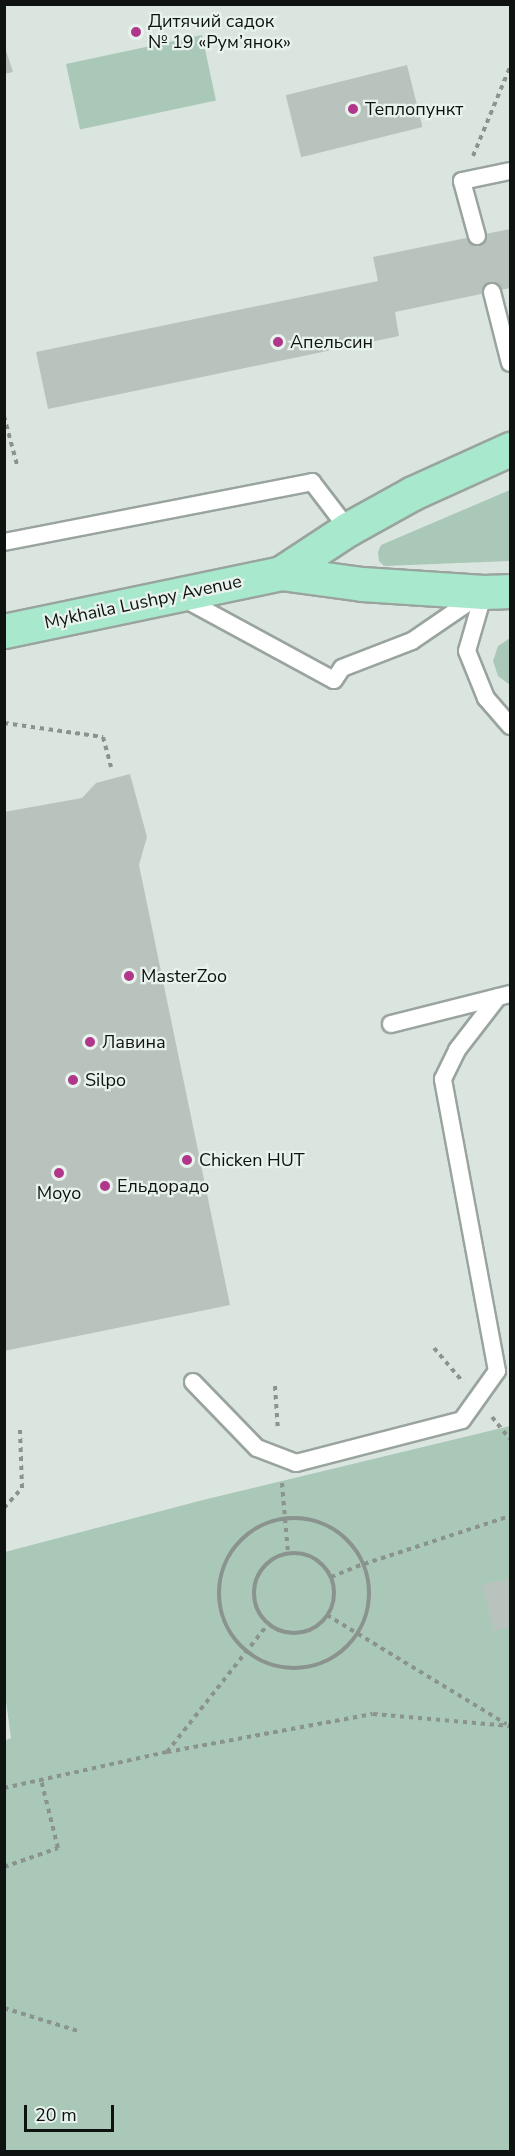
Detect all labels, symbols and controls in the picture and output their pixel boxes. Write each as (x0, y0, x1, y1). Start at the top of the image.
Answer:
place label: Дитячий садок № 19 «Рум’янок» (148, 11, 291, 54)
marker: Дитячий садок № 19 «Рум’янок» (129, 25, 143, 39)
place label: Теплопункт (365, 98, 463, 120)
marker: Теплопункт (346, 102, 360, 116)
place label: Апельсин (290, 331, 373, 353)
marker: Апельсин (271, 335, 285, 349)
street label: Mykhaila Lushpy Avenue (42, 571, 244, 633)
place label: MasterZoo (141, 965, 227, 987)
marker: MasterZoo (122, 969, 136, 983)
place label: Лавина (102, 1031, 166, 1053)
marker: Лавина (83, 1035, 97, 1049)
place label: Silpo (85, 1069, 126, 1091)
marker: Silpo (66, 1073, 80, 1087)
place label: Chicken HUT (199, 1149, 305, 1171)
marker: Chicken HUT (180, 1153, 194, 1167)
marker: Moyo (52, 1166, 66, 1180)
place label: Ельдорадо (117, 1175, 210, 1197)
marker: Ельдорадо (98, 1179, 112, 1193)
place label: Moyo (37, 1182, 81, 1204)
scale bar (27, 2093, 117, 2131)
text: 20 m (35, 2103, 77, 2127)

